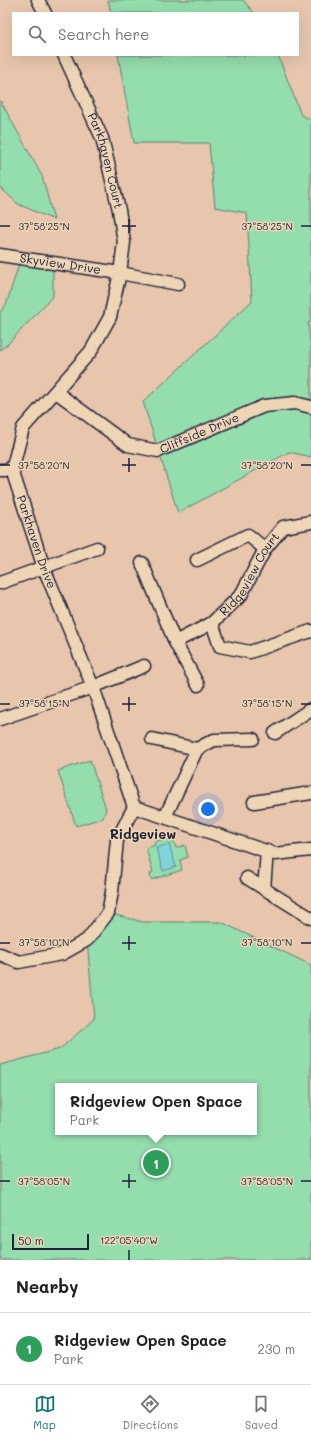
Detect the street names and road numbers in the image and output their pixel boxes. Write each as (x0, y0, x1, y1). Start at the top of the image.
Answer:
street label: Parkhaven Court (84, 110, 127, 210)
street label: Skyview Drive (19, 249, 102, 277)
street label: Cliffside Drive (157, 409, 241, 456)
street label: Parkhaven Drive (14, 493, 61, 591)
street label: Ridgeview Court (216, 529, 282, 619)

